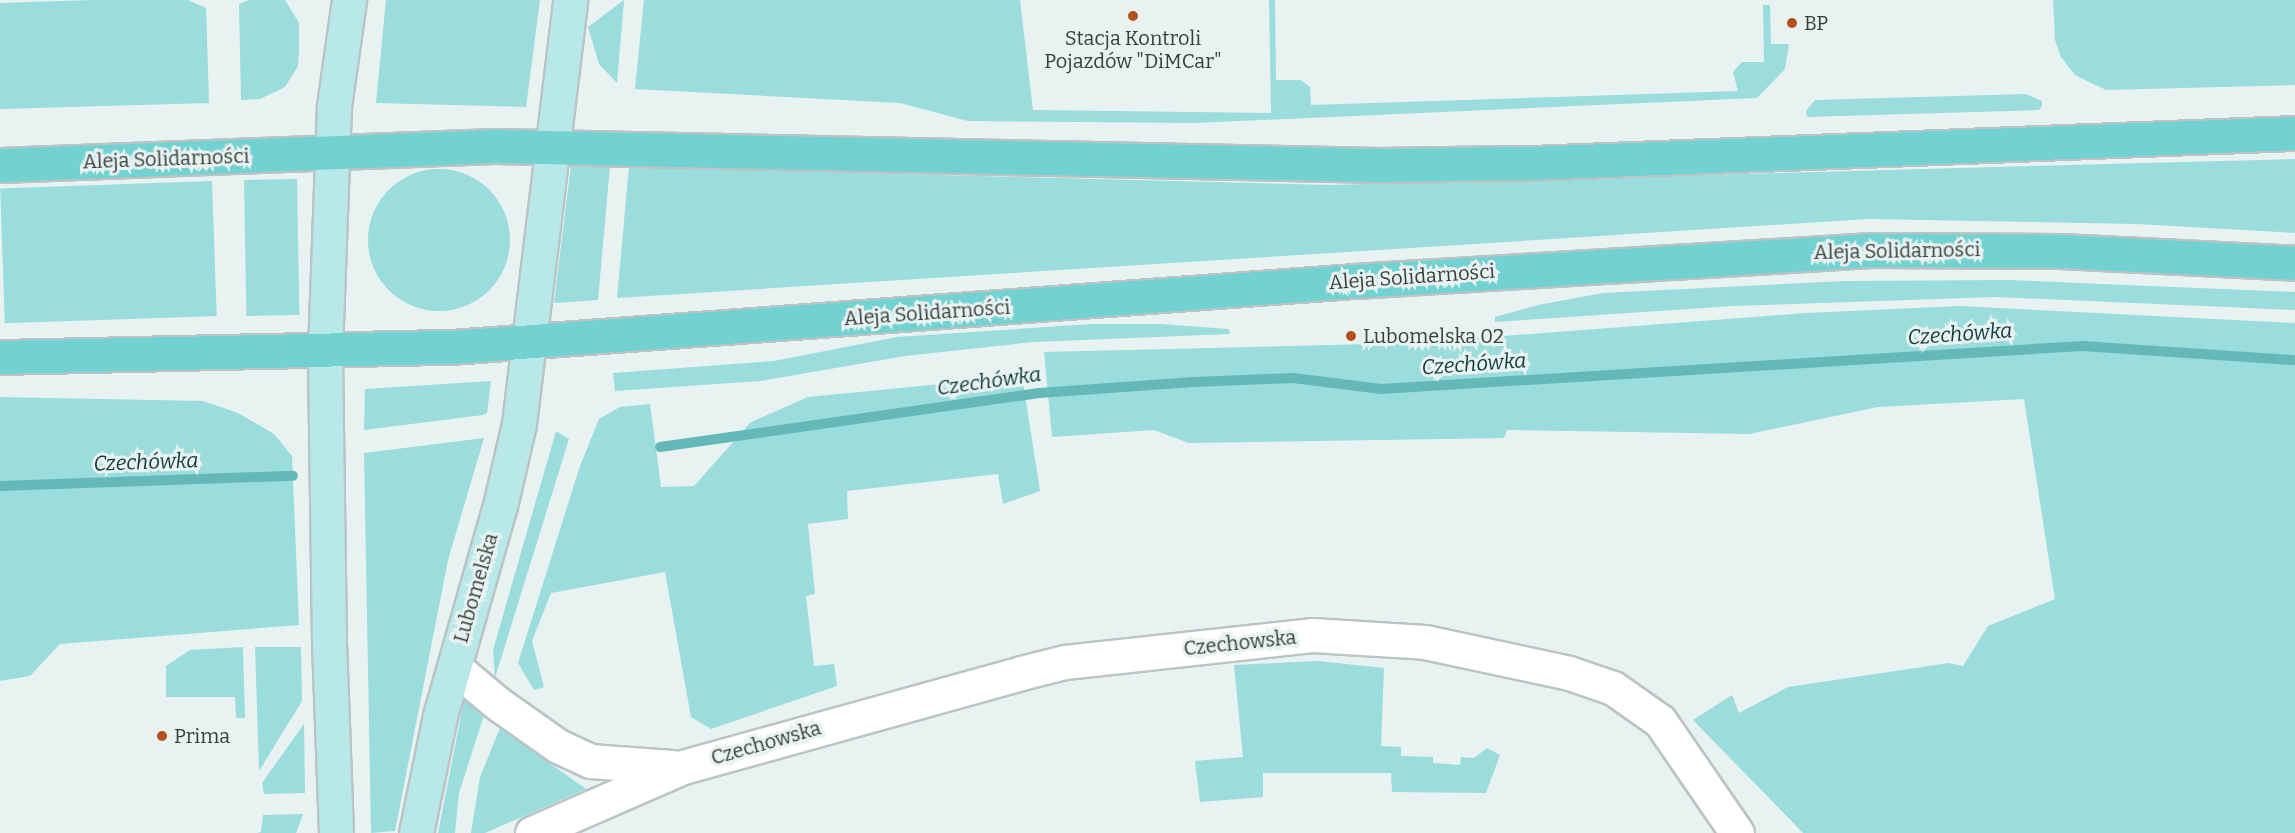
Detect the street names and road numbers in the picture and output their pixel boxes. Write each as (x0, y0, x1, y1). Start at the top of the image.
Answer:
street label: Aleja Solidarności (82, 144, 250, 174)
street label: Aleja Solidarności (1813, 238, 1981, 264)
street label: Aleja Solidarności (1328, 259, 1496, 295)
street label: Aleja Solidarności (843, 295, 1011, 331)
street label: Lubomelska (449, 530, 503, 646)
street label: Czechowska (1182, 625, 1298, 661)
street label: Czechowska (708, 716, 824, 770)

